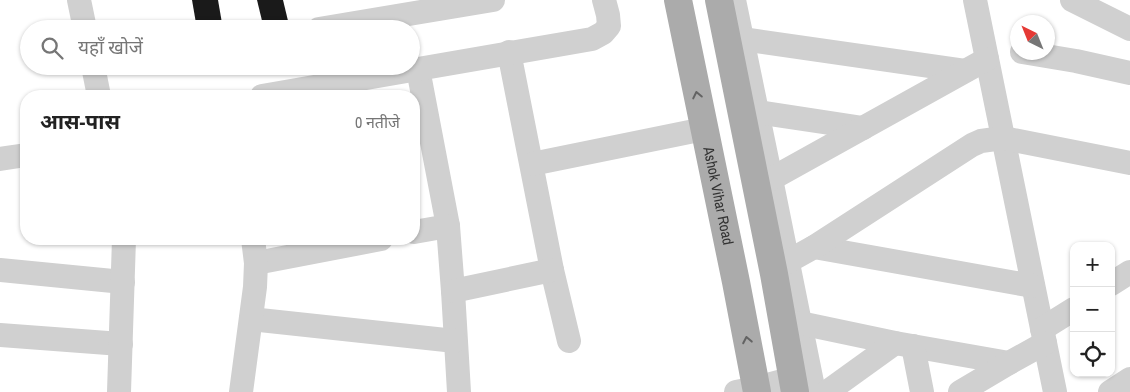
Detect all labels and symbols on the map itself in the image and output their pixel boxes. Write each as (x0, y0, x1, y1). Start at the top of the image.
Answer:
north arrow (1010, 15, 1055, 60)
one-way arrow (692, 91, 703, 100)
street label: Ashok Vihar Road (698, 144, 739, 247)
one-way arrow (742, 336, 753, 345)

